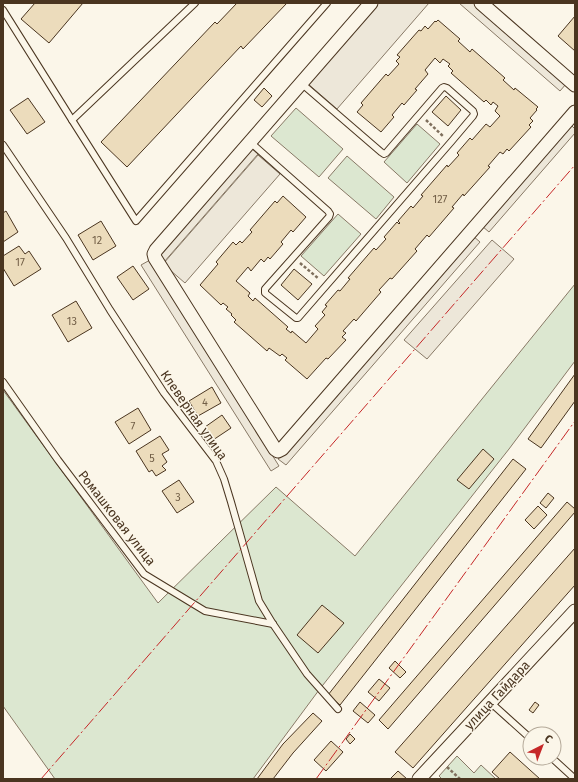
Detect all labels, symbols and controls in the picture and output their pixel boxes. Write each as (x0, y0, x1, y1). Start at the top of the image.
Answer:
house number: 127 (433, 193, 448, 206)
house number: 12 (92, 234, 102, 247)
house number: 17 (15, 256, 25, 269)
house number: 13 (67, 315, 77, 328)
street label: Клеверная улица (157, 367, 231, 463)
house number: 4 (202, 396, 208, 409)
house number: 7 (131, 420, 136, 433)
house number: 5 (149, 452, 155, 465)
street label: Ромашковая улица (75, 468, 159, 568)
house number: 3 (175, 491, 181, 504)
street label: улица Гайдара (461, 657, 533, 733)
north arrow (522, 726, 562, 766)
text: С (542, 732, 556, 746)

